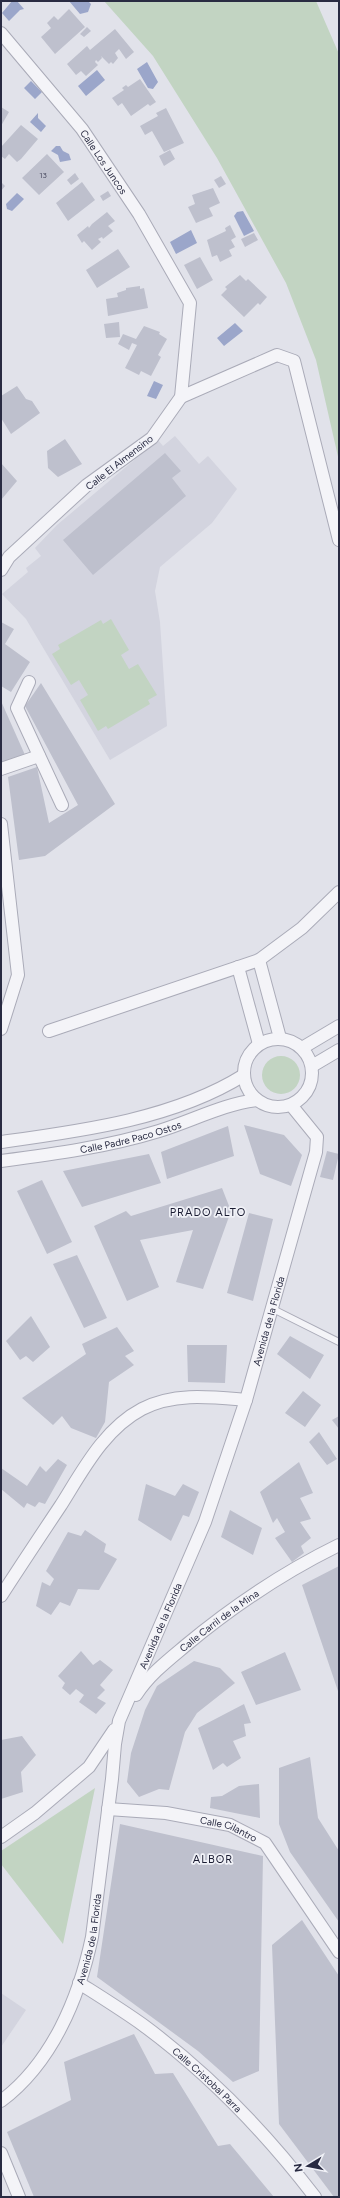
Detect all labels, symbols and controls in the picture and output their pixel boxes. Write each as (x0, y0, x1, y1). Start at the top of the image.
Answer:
street label: Calle Los Juncos (77, 127, 130, 197)
house number: 13 (39, 170, 47, 180)
street label: Calle El Almensino (83, 432, 156, 493)
street label: Calle Padre Paco Ostos (79, 1118, 183, 1156)
district label: PRADO ALTO (170, 1206, 246, 1219)
street label: Avenida de la Florida (250, 1275, 288, 1367)
street label: Avenida de la Florida (136, 1581, 185, 1671)
street label: Calle Carril de la Mina (177, 1587, 261, 1655)
street label: Calle Cilantro (199, 1814, 259, 1845)
district label: ALBOR (193, 1853, 233, 1866)
street label: Avenida de la Florida (73, 1893, 104, 1986)
street label: Calle Cristobal Parra (170, 2045, 245, 2115)
north arrow (288, 2146, 328, 2186)
text: N (292, 2162, 306, 2173)

